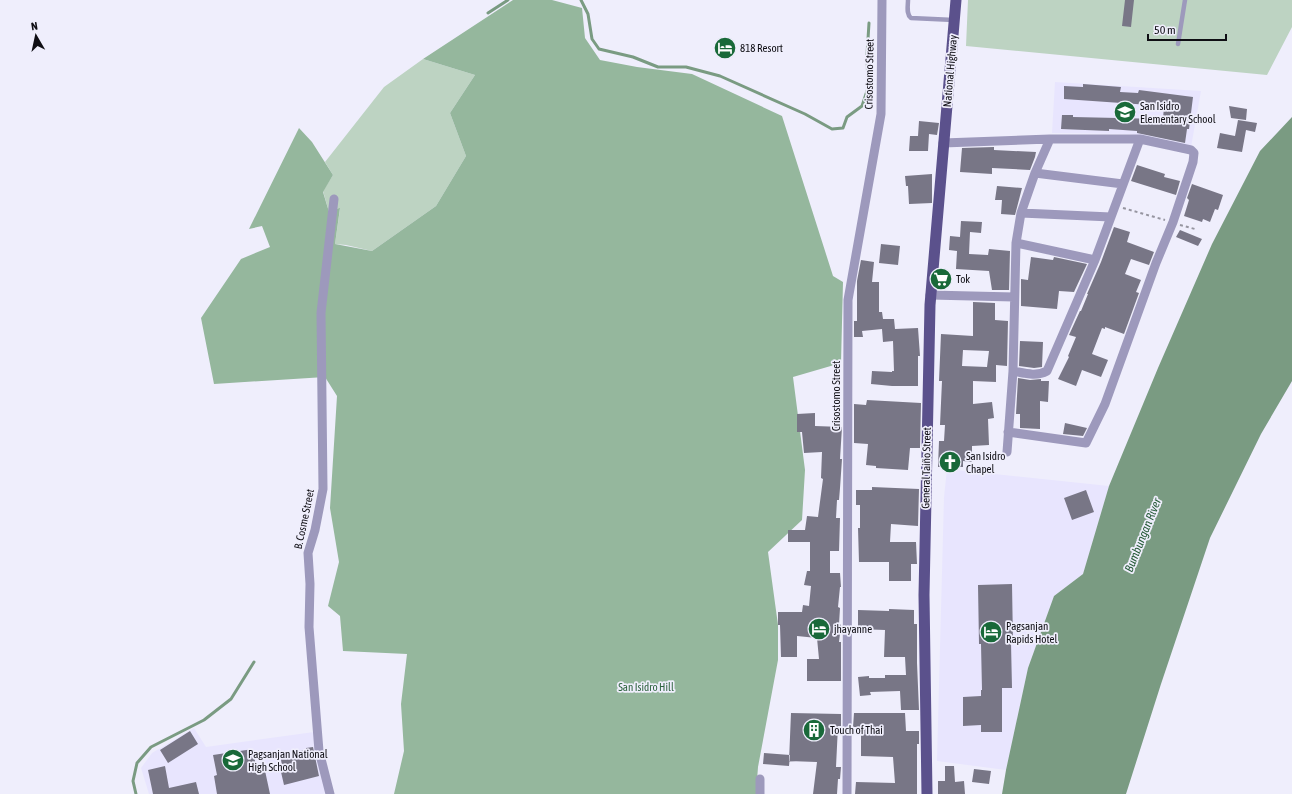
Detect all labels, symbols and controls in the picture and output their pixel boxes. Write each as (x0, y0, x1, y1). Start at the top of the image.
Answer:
north arrow (16, 16, 56, 56)
scale bar (1148, 16, 1226, 42)
text: N (30, 20, 39, 33)
text: 50 m (1154, 23, 1176, 37)
street label: National Highway (941, 34, 959, 108)
hotel icon: 818 Resort (712, 35, 738, 61)
street label: Crisostomo Street (862, 39, 876, 109)
place label: 818 Resort (740, 42, 783, 54)
school or university icon: San Isidro Elementary School (1112, 99, 1138, 125)
place label: San Isidro Elementary School (1140, 100, 1216, 125)
supermarket icon: Tok (928, 266, 954, 292)
place label: Tok (956, 273, 970, 285)
street label: Crisostomo Street (830, 361, 842, 431)
street label: General Taiño Street (919, 427, 933, 509)
church icon: San Isidro Chapel (937, 449, 963, 475)
place label: San Isidro Chapel (966, 450, 1005, 475)
street label: B. Cosme Street (292, 488, 316, 550)
water label: Bumbungan River (1122, 496, 1164, 574)
hotel icon: jhayanne (806, 616, 832, 642)
hotel icon: Pagsanjan Rapids Hotel (978, 619, 1004, 645)
place label: Pagsanjan Rapids Hotel (1006, 620, 1058, 645)
place label: jhayanne (833, 623, 872, 635)
park label: San Isidro Hill (618, 681, 674, 693)
building icon: Touch of Thai (801, 717, 827, 743)
place label: Touch of Thai (830, 724, 883, 736)
school or university icon: Pagsanjan National High School (220, 747, 246, 773)
place label: Pagsanjan National High School (248, 748, 328, 773)

